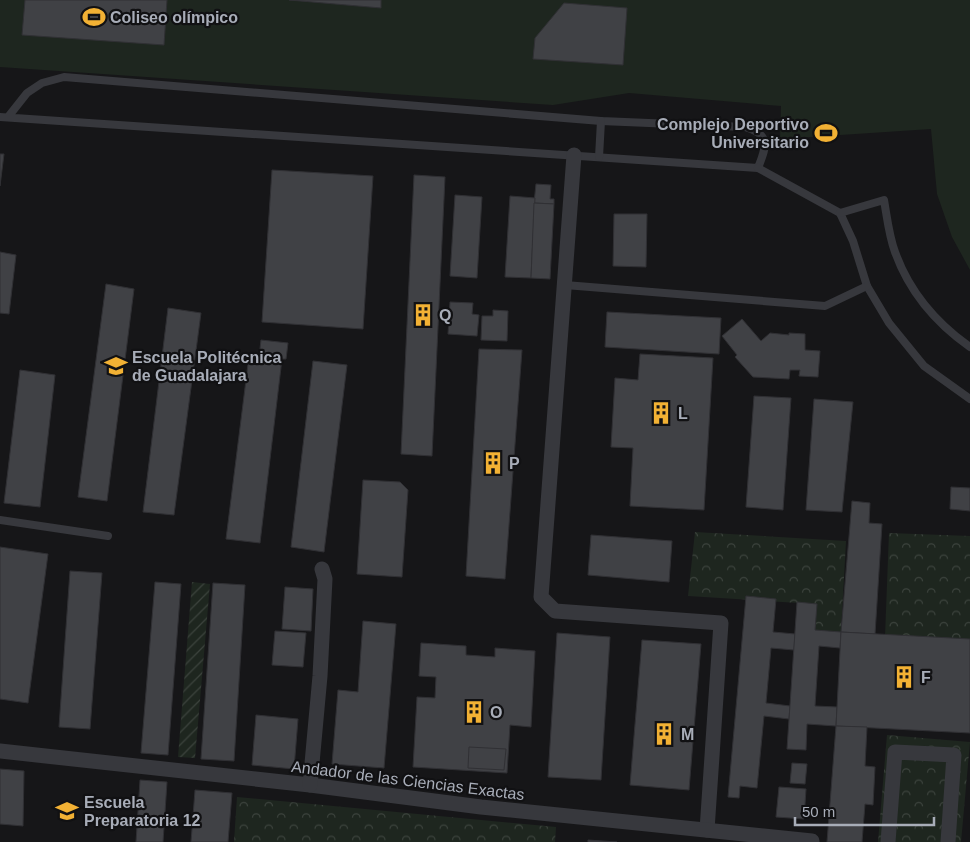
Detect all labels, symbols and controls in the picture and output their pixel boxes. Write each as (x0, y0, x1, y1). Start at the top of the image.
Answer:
sports icon: Coliseo olímpico (81, 4, 107, 30)
place label: Coliseo olímpico (110, 9, 238, 26)
place label: Complejo Deportivo Universitario (657, 116, 809, 151)
sports icon: Complejo Deportivo Universitario (813, 120, 839, 146)
building icon: Q (410, 302, 436, 328)
place label: Q (439, 307, 451, 324)
place label: Escuela Politécnica de Guadalajara (132, 349, 282, 384)
school or university icon: Escuela Politécnica de Guadalajara (103, 353, 129, 379)
building icon: L (648, 400, 674, 426)
place label: L (678, 405, 688, 422)
building icon: P (480, 450, 506, 476)
place label: P (509, 455, 520, 472)
building icon: F (891, 664, 917, 690)
place label: F (921, 669, 931, 686)
building icon: O (461, 699, 487, 725)
place label: O (490, 704, 502, 721)
building icon: M (651, 721, 677, 747)
place label: M (681, 726, 694, 743)
street label: Andador de las Ciencias Exactas (290, 758, 525, 803)
place label: Escuela Preparatoria 12 (84, 794, 201, 829)
scale bar (795, 794, 934, 826)
school or university icon: Escuela Preparatoria 12 (54, 798, 80, 824)
text: 50 m (802, 803, 835, 820)

